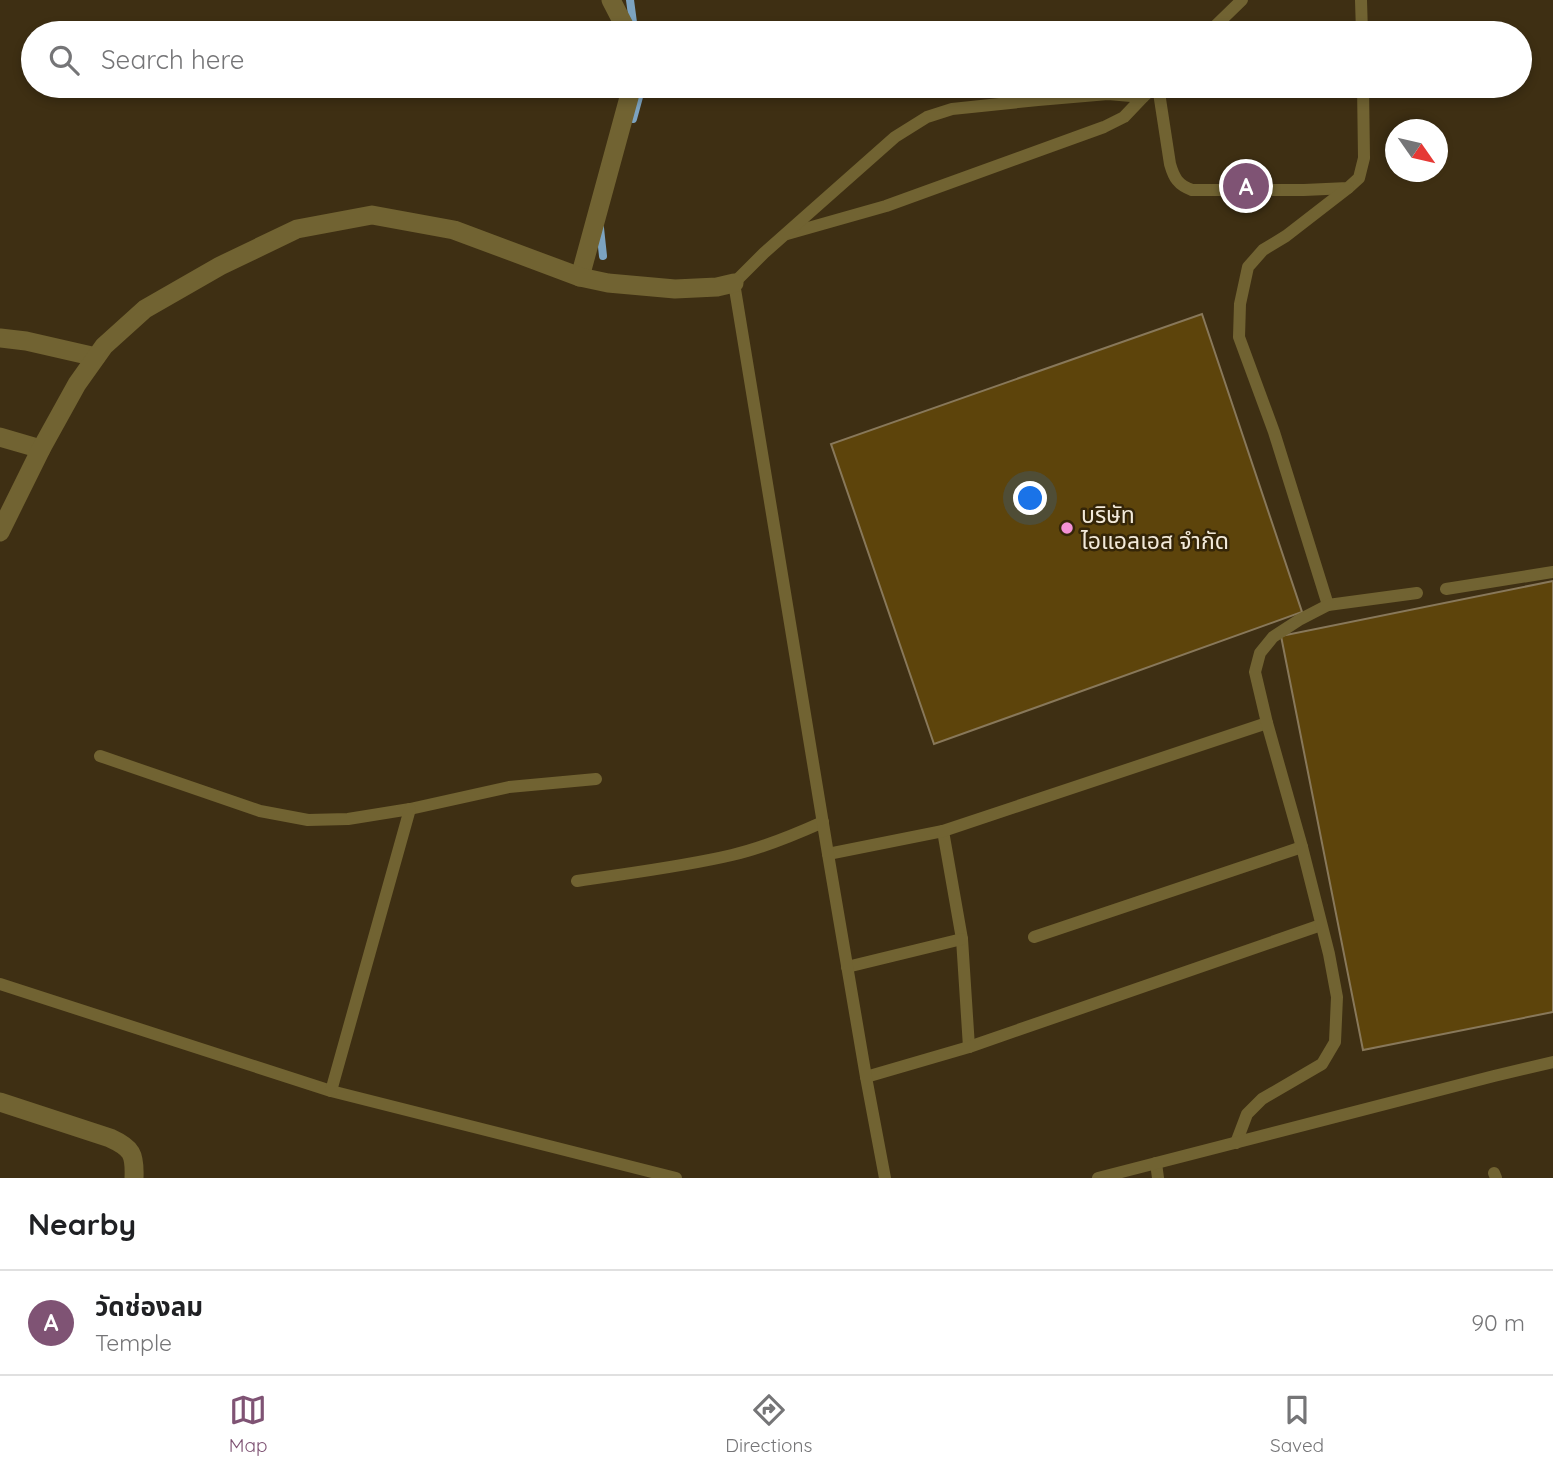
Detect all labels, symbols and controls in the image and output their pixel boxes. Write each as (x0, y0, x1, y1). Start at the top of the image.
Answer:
search box (21, 21, 1532, 98)
icon: search (45, 41, 83, 79)
text: Search here (101, 43, 245, 76)
north arrow (1385, 119, 1448, 182)
pin: A (1223, 160, 1269, 212)
your location (1013, 481, 1047, 515)
place label: บริษัท ไอแอลเอส จำกัด (1080, 500, 1229, 555)
marker: บริษัท ไอแอลเอส จำกัด (1059, 520, 1075, 536)
text: Nearby (28, 1205, 136, 1243)
text: วัดช่องลม (95, 1290, 203, 1323)
text: A (44, 1308, 58, 1337)
text: 90 m (1471, 1308, 1525, 1337)
text: Temple (95, 1328, 172, 1357)
tab: Map (229, 1391, 268, 1457)
tab: Directions (725, 1391, 812, 1457)
tab: Saved (1270, 1391, 1324, 1457)

